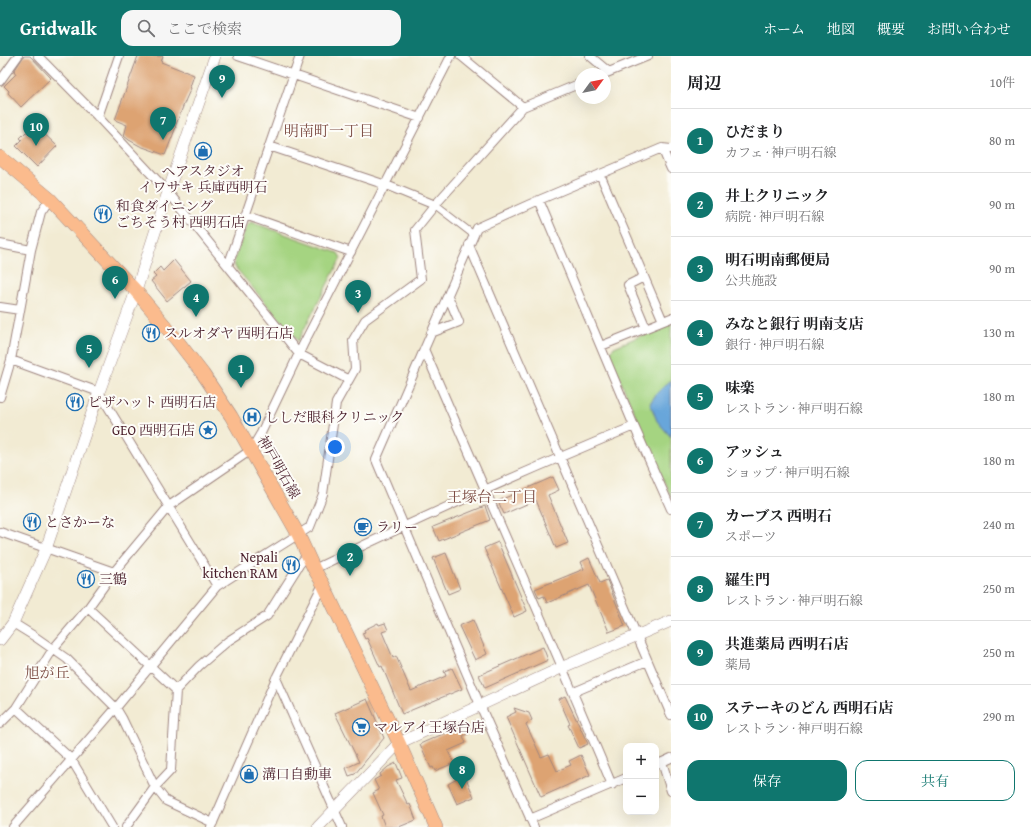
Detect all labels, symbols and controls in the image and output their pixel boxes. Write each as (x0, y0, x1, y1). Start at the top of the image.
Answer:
search box (121, 10, 401, 46)
text: Gridwalk (20, 14, 97, 42)
icon: search (135, 17, 157, 39)
text: ここで検索 (167, 18, 242, 39)
text: ホーム (763, 19, 805, 39)
text: 地図 (827, 19, 855, 39)
text: 概要 (877, 19, 905, 39)
text: お問い合わせ (927, 19, 1011, 39)
pin: 9 (209, 65, 235, 98)
north arrow (575, 68, 611, 104)
text: 周辺 (687, 70, 721, 95)
text: 10件 (989, 73, 1015, 92)
pin: 7 (150, 107, 176, 140)
pin: 10 (23, 113, 49, 146)
district label: 明南町一丁目 (284, 120, 374, 141)
text: ひだまり (725, 121, 785, 142)
text: 1 (697, 131, 703, 150)
text: 80 m (989, 131, 1015, 150)
shop icon: ヘアスタジオ イワサキ 兵庫西明石 (193, 141, 213, 161)
text: カフェ · 神戸明石線 (725, 143, 836, 162)
place label: ヘアスタジオ イワサキ 兵庫西明石 (138, 161, 268, 197)
text: 井上クリニック (725, 185, 829, 206)
text: 2 (697, 195, 703, 214)
text: 90 m (989, 195, 1015, 214)
place label: 和食ダイニング ごちそう村 西明石店 (116, 196, 245, 232)
restaurant icon: 和食ダイニング ごちそう村 西明石店 (93, 204, 113, 224)
text: 病院 · 神戸明石線 (725, 207, 824, 226)
text: 明石明南郵便局 (725, 249, 830, 270)
text: 3 (697, 259, 703, 278)
text: 90 m (989, 259, 1015, 278)
pin: 6 (102, 266, 128, 299)
text: 公共施設 (725, 271, 777, 290)
pin: 3 (345, 280, 371, 313)
pin: 4 (183, 284, 209, 317)
text: みなと銀行 明南支店 (725, 313, 863, 334)
restaurant icon: スルオダヤ 西明石店 (141, 323, 161, 343)
place label: スルオダヤ 西明石店 (164, 323, 293, 343)
text: 4 (697, 323, 703, 342)
text: 130 m (983, 323, 1015, 342)
pin: 5 (76, 335, 102, 368)
text: 銀行 · 神戸明石線 (725, 335, 824, 354)
pin: 1 (228, 355, 254, 388)
text: 味楽 (725, 377, 755, 398)
text: 5 (697, 387, 703, 406)
text: 180 m (983, 387, 1015, 406)
restaurant icon: ピザハット 西明石店 (65, 392, 85, 412)
place label: ピザハット 西明石店 (88, 392, 216, 412)
text: レストラン · 神戸明石線 (725, 399, 863, 418)
hospital icon: ししだ眼科クリニック (242, 407, 262, 427)
place label: ししだ眼科クリニック (265, 407, 404, 427)
place label: GEO 西明石店 (112, 420, 195, 440)
place icon: GEO 西明石店 (198, 420, 218, 440)
street label: 神戸明石線 (253, 432, 305, 502)
your location (325, 437, 345, 457)
text: アッシュ (725, 441, 784, 462)
text: 6 (697, 451, 703, 470)
text: 180 m (983, 451, 1015, 470)
text: ショップ · 神戸明石線 (725, 463, 850, 482)
district label: 王塚台二丁目 (447, 486, 537, 507)
text: カーブス 西明石 (725, 505, 832, 526)
restaurant icon: とさかーな (22, 512, 42, 532)
place label: とさかーな (45, 512, 115, 532)
text: 7 (697, 515, 703, 534)
text: 240 m (983, 515, 1015, 534)
cafe icon: ラリー (353, 517, 373, 537)
place label: ラリー (376, 517, 418, 537)
text: スポーツ (725, 527, 776, 546)
pin: 2 (337, 543, 363, 576)
place label: Nepali kitchen RAM (203, 547, 278, 583)
restaurant icon: Nepali kitchen RAM (281, 555, 301, 575)
restaurant icon: 三鶴 (76, 569, 96, 589)
place label: 三鶴 (99, 569, 127, 589)
text: 羅生門 (725, 569, 770, 590)
text: 8 (697, 579, 703, 598)
text: 250 m (983, 579, 1015, 598)
text: レストラン · 神戸明石線 (725, 591, 863, 610)
text: 共進薬局 西明石店 (725, 633, 848, 654)
text: 9 (697, 643, 703, 662)
text: 250 m (983, 643, 1015, 662)
text: 薬局 (725, 655, 751, 674)
district label: 旭が丘 (24, 662, 70, 683)
text: ステーキのどん 西明石店 (725, 697, 893, 718)
text: 10 (693, 707, 707, 726)
text: 290 m (983, 707, 1015, 726)
supermarket icon: マルアイ王塚台店 (351, 717, 371, 737)
place label: マルアイ王塚台店 (374, 717, 485, 737)
text: レストラン · 神戸明石線 (725, 719, 863, 738)
map controls (623, 743, 659, 815)
button: + (623, 743, 659, 779)
pin: 8 (449, 756, 475, 789)
button: 保存 (687, 760, 847, 801)
button: 共有 (855, 760, 1015, 801)
shop icon: 溝口自動車 (239, 764, 259, 784)
place label: 溝口自動車 (262, 764, 332, 784)
button: − (623, 779, 659, 815)

